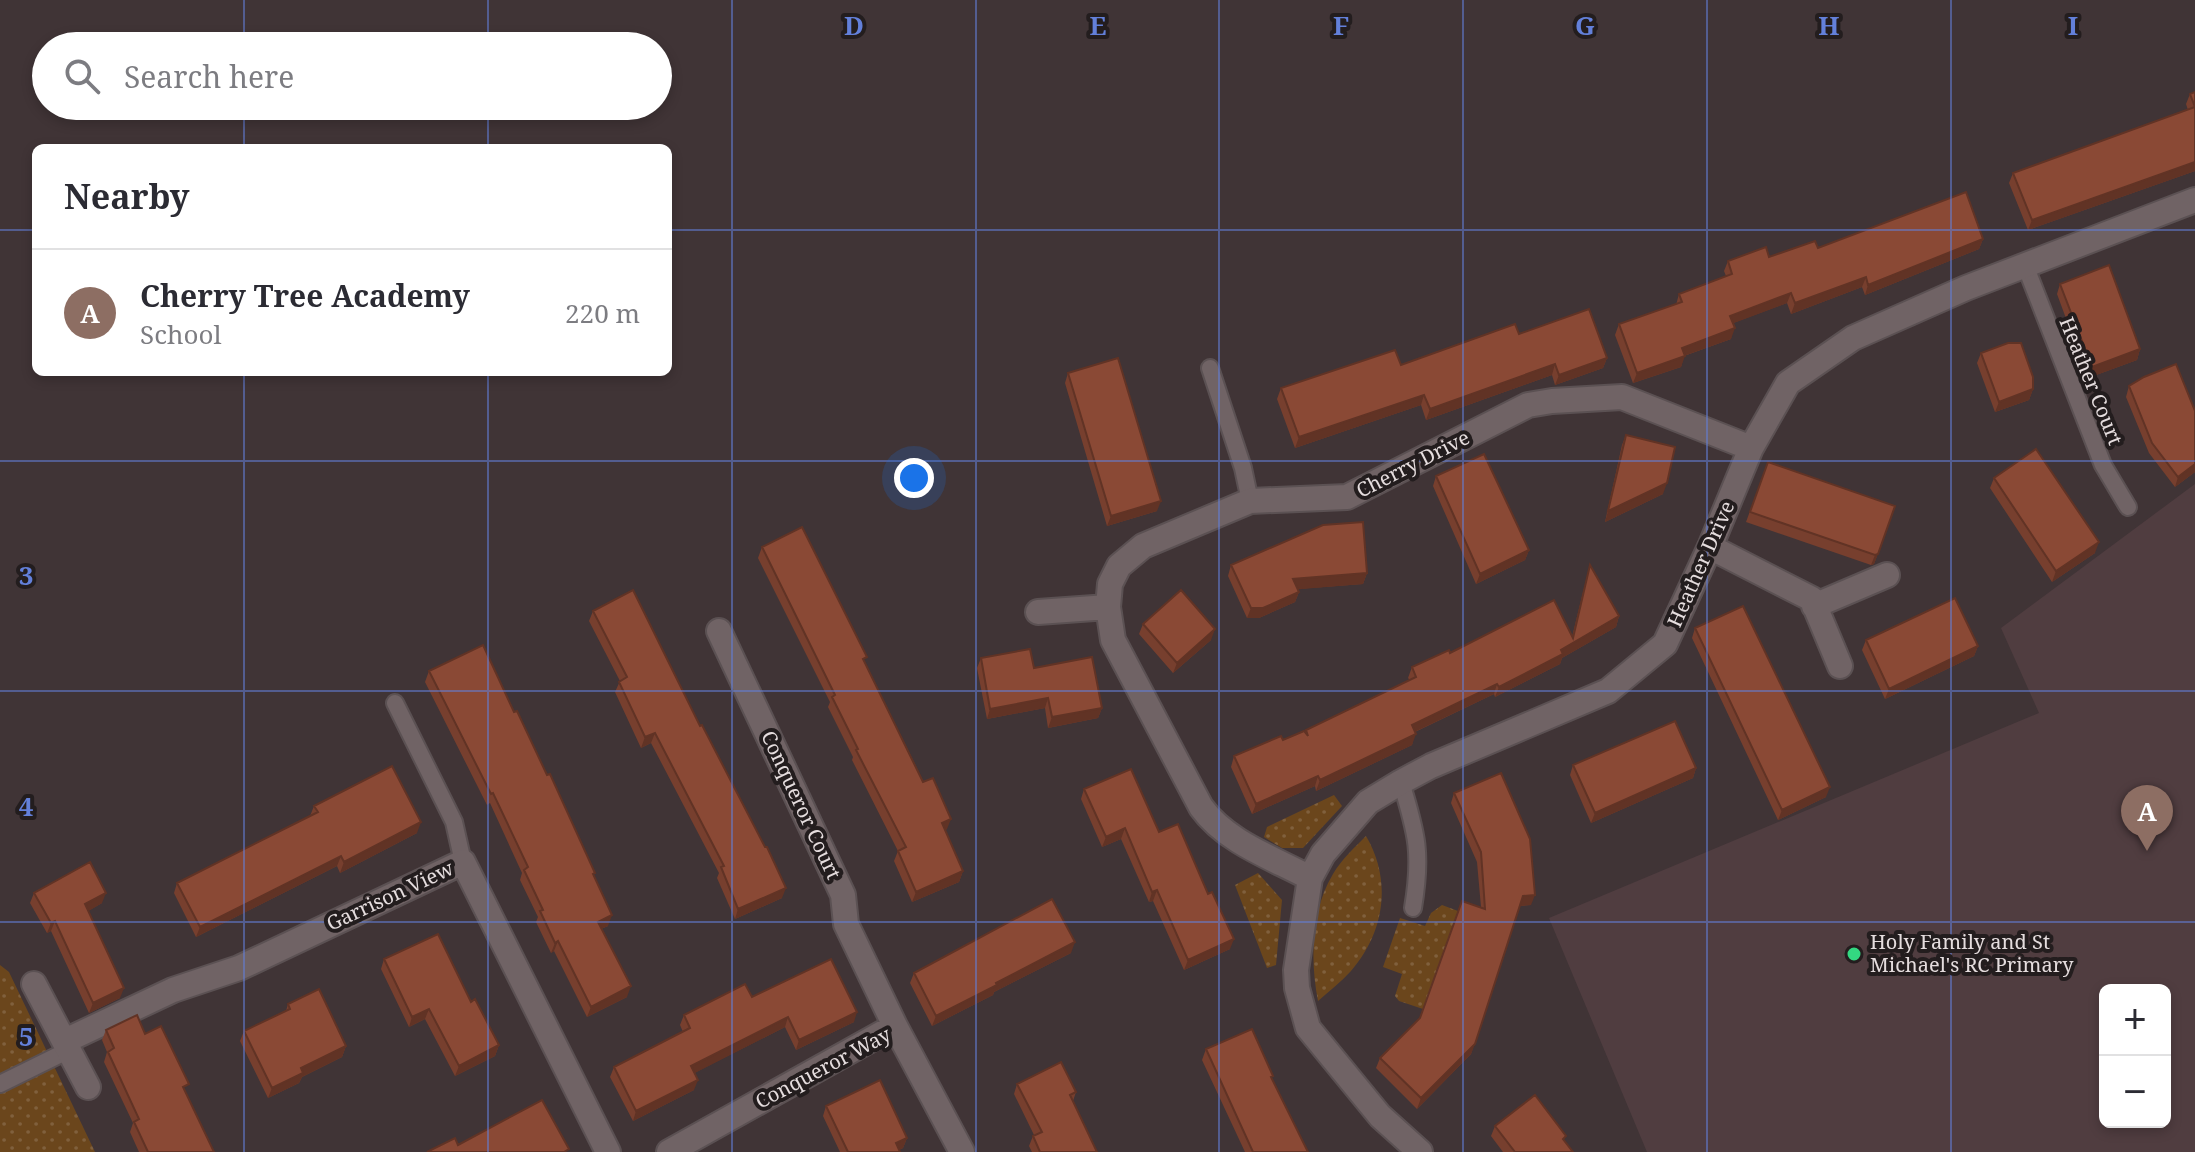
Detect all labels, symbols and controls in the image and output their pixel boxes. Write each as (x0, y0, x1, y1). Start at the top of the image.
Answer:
text: D (844, 7, 864, 43)
text: E (1090, 7, 1107, 43)
text: F (1333, 7, 1349, 43)
text: G (1575, 7, 1595, 43)
text: H (1818, 7, 1840, 43)
text: I (2068, 7, 2078, 43)
search box (32, 32, 672, 120)
icon: search (60, 54, 104, 98)
text: Search here (124, 56, 294, 97)
text: Nearby (64, 173, 190, 219)
text: Cherry Tree Academy (140, 275, 470, 316)
text: A (80, 295, 100, 331)
text: 220 m (565, 295, 640, 331)
street label: Heather Court (2053, 313, 2129, 449)
text: School (140, 316, 222, 352)
street label: Cherry Drive (1352, 423, 1474, 504)
your location (894, 458, 934, 498)
street label: Heather Drive (1661, 496, 1740, 631)
text: 3 (19, 557, 33, 593)
street label: Conqueror Court (755, 726, 848, 883)
pin: A (2121, 785, 2173, 851)
text: 4 (19, 788, 34, 824)
street label: Garrison View (322, 854, 458, 937)
place label: Holy Family and St Michael's RC Primary (1870, 928, 2074, 978)
marker: Holy Family and St Michael's RC Primary (1845, 945, 1863, 963)
map controls (2099, 984, 2171, 1128)
button: + (2099, 984, 2171, 1056)
text: 5 (19, 1018, 33, 1054)
street label: Conqueror Way (750, 1020, 896, 1115)
button: − (2099, 1056, 2171, 1128)

